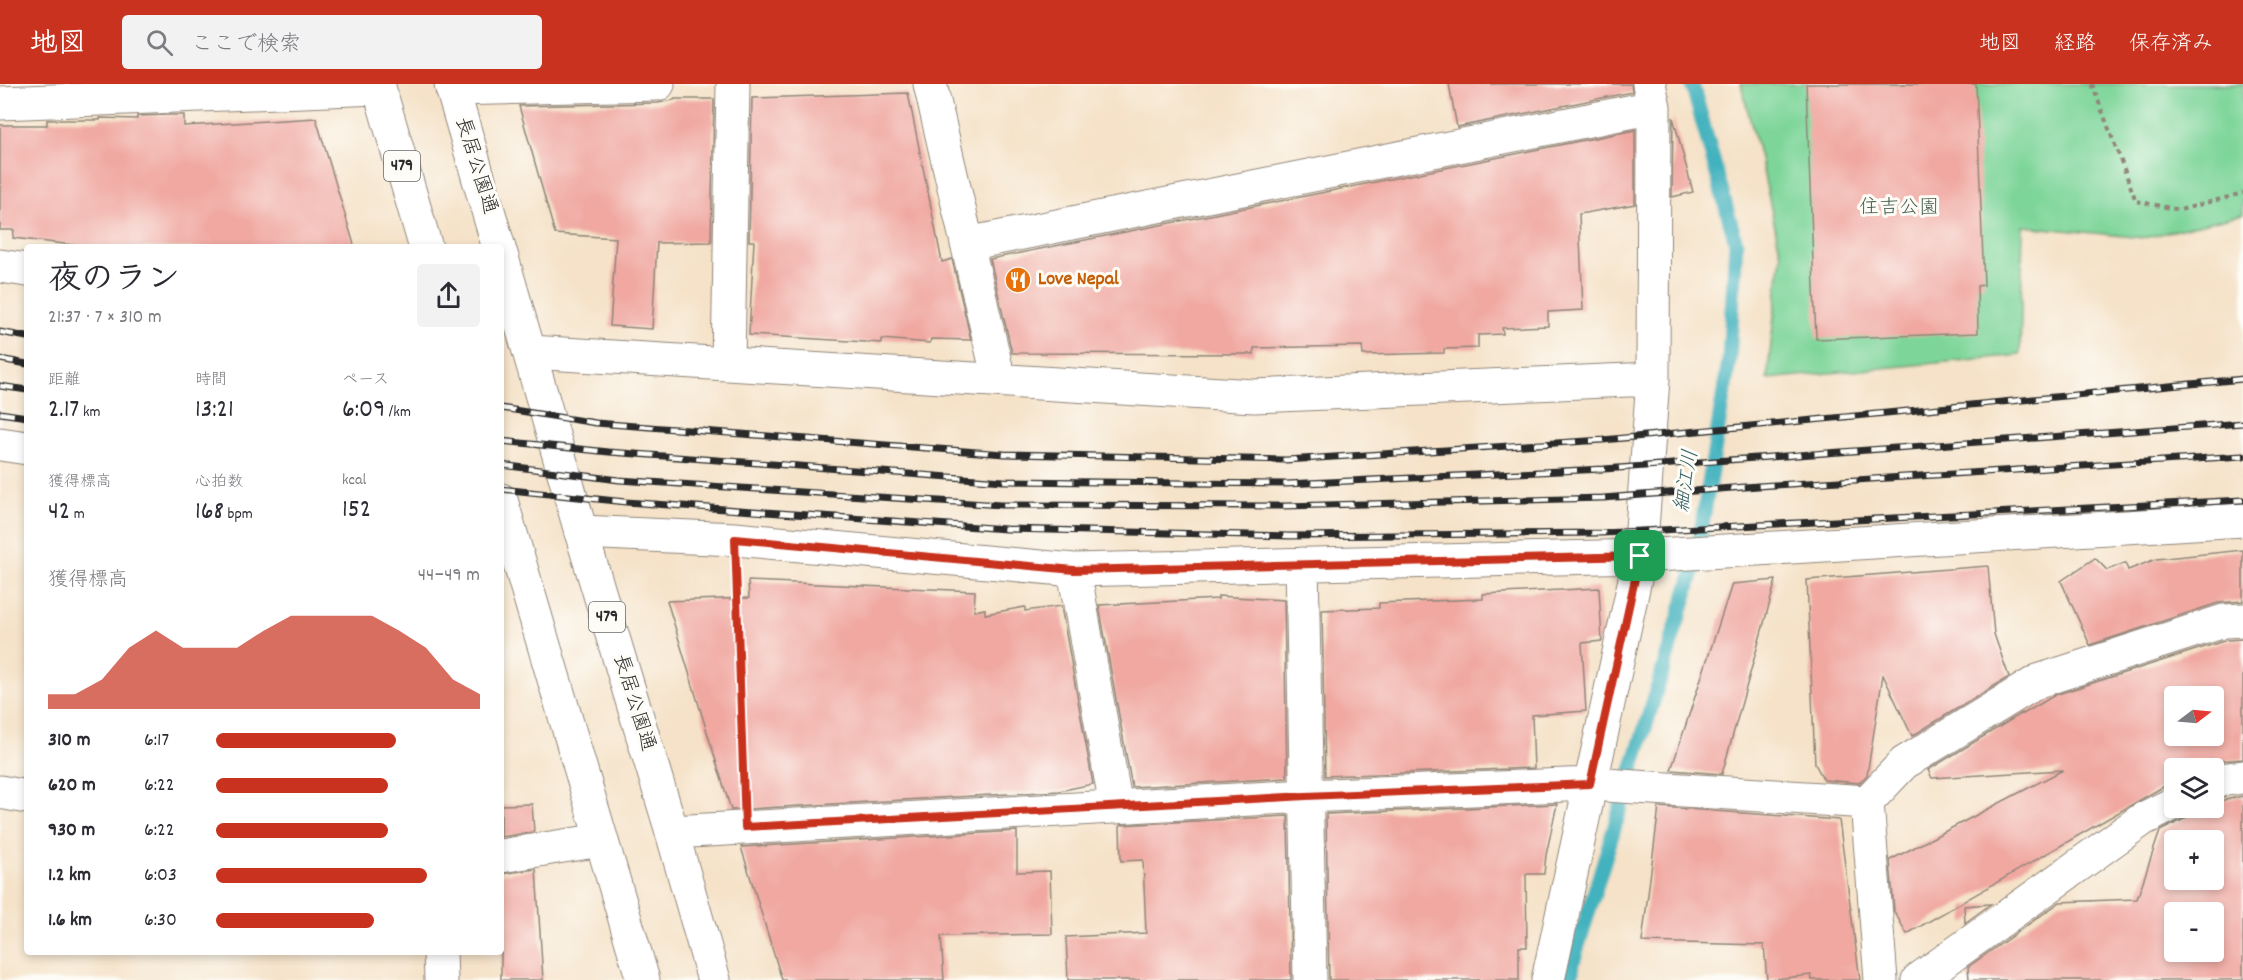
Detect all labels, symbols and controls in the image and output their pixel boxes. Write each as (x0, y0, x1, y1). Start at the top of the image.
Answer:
search box (122, 15, 542, 69)
text: 地図 (30, 26, 86, 66)
icon: search (143, 26, 176, 59)
text: ここで検索 (191, 30, 301, 61)
text: 地図 (1979, 30, 2021, 60)
text: 経路 (2054, 30, 2096, 60)
text: 保存済み (2129, 30, 2213, 60)
street label: 長居公園通 (447, 114, 503, 218)
road number: 479 (384, 151, 420, 181)
park label: 住吉公園 (1859, 195, 1939, 223)
text: 夜のラン (48, 258, 180, 305)
button: share (417, 264, 480, 327)
restaurant icon: Love Nepal (1003, 265, 1033, 295)
place label: Love Nepal (1038, 266, 1119, 294)
text: 21:37 · 7 × 310 m (48, 304, 162, 332)
text: 距離 (48, 369, 80, 392)
text: 時間 (195, 369, 227, 392)
text: ペース (342, 369, 389, 392)
text: 2.17 (48, 392, 79, 429)
text: 13:21 (195, 392, 234, 429)
text: 6:09 (342, 392, 385, 429)
text: km (79, 401, 101, 424)
text: /km (385, 401, 411, 424)
water label: 細江川 (1668, 448, 1708, 514)
text: kcal (342, 469, 366, 492)
text: 獲得標高 (48, 471, 112, 494)
text: 心拍数 (195, 471, 243, 494)
text: 152 (342, 492, 371, 529)
text: 42 (48, 494, 70, 531)
text: 168 (195, 494, 224, 531)
text: m (70, 503, 85, 526)
text: bpm (224, 503, 253, 526)
pin (1614, 530, 1665, 581)
icon: arrive (1623, 539, 1656, 572)
text: 44–49 m (418, 562, 480, 590)
text: 獲得標高 (48, 567, 128, 595)
road number: 479 (589, 602, 625, 632)
street label: 長居公園通 (605, 651, 661, 755)
north arrow (2164, 686, 2224, 746)
map controls (2164, 686, 2224, 962)
text: 310 m (48, 727, 90, 755)
text: 6:17 (144, 727, 169, 755)
button: layers (2164, 758, 2224, 818)
text: 620 m (48, 772, 96, 800)
text: 6:22 (144, 772, 175, 800)
text: 930 m (48, 817, 95, 845)
text: 6:22 (144, 817, 175, 845)
button: + (2164, 830, 2224, 890)
text: 1.2 km (48, 862, 91, 890)
text: 6:03 (144, 862, 177, 890)
button: − (2164, 902, 2224, 962)
text: 1.6 km (48, 907, 92, 935)
text: 6:30 (144, 907, 177, 935)

